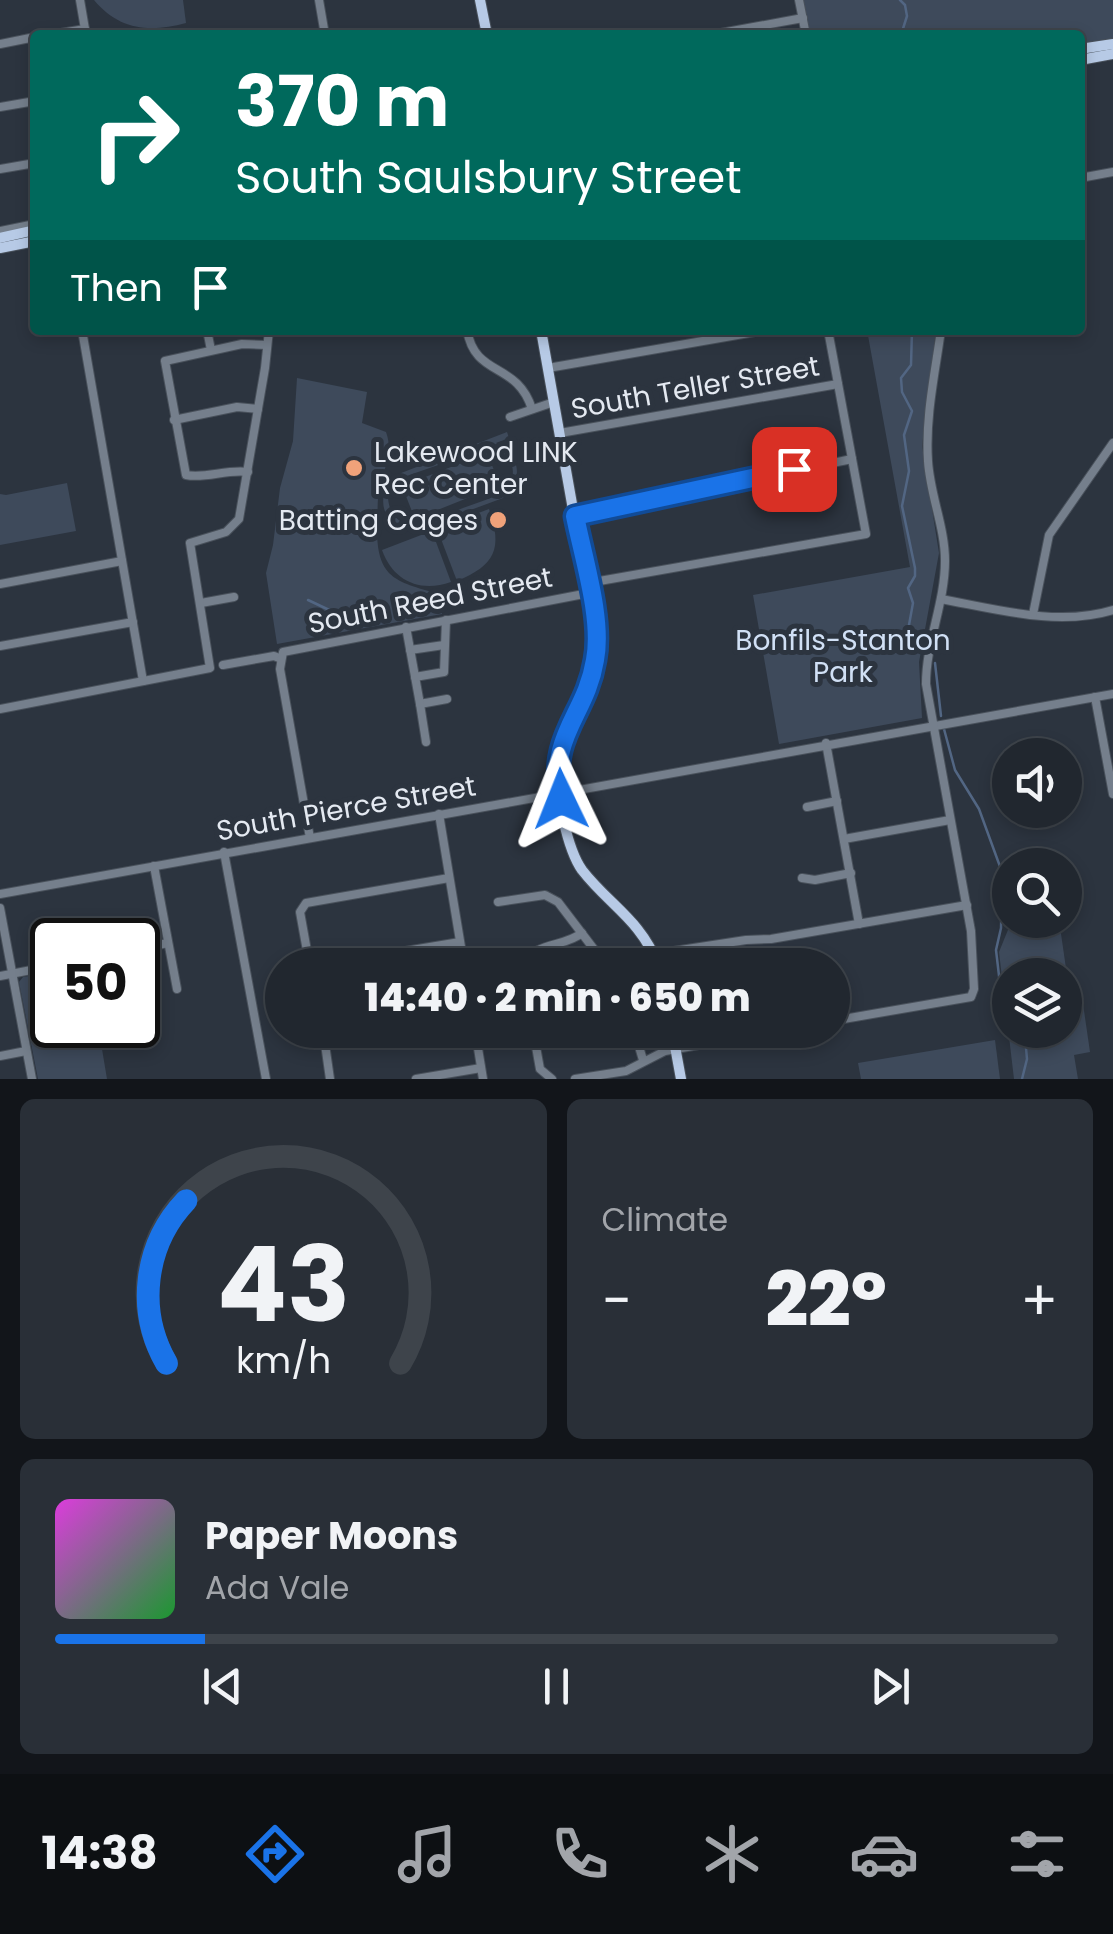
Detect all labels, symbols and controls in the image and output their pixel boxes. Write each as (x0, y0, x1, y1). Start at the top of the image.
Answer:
text: 370 m (235, 52, 449, 151)
icon: right (70, 70, 200, 200)
text: South Saulsbury Street (235, 146, 742, 209)
icon: arrive (183, 260, 238, 315)
text: Then (70, 261, 163, 314)
street label: South Teller Street (568, 346, 822, 429)
pin (752, 427, 837, 512)
place label: Lakewood LINK Rec Center (374, 433, 578, 504)
icon: arrive (767, 442, 822, 497)
marker: Lakewood LINK Rec Center (343, 457, 365, 479)
place label: Batting Cages (279, 501, 478, 540)
marker: Batting Cages (487, 509, 509, 531)
street label: South Reed Street (305, 558, 556, 643)
park label: Bonfils-Stanton Park (735, 621, 951, 692)
map controls (992, 738, 1082, 1048)
button: sound (992, 738, 1082, 828)
position arrow (509, 747, 613, 851)
street label: South Pierce Street (213, 766, 479, 850)
button: search (992, 848, 1082, 938)
speed limit sign: 50 (30, 918, 160, 1048)
button: layers (992, 958, 1082, 1048)
text: 14:40 · 2 min · 650 m (364, 971, 751, 1024)
text: Climate (602, 1197, 728, 1242)
text: 43 (217, 1212, 350, 1357)
text: 22° (765, 1247, 887, 1352)
text: − (602, 1262, 632, 1339)
text: + (1020, 1262, 1058, 1339)
text: km/h (236, 1335, 331, 1386)
text: Paper Moons (205, 1509, 458, 1562)
text: Ada Vale (205, 1565, 349, 1610)
icon: previous (195, 1659, 250, 1714)
icon: pause (529, 1659, 584, 1714)
icon: next (863, 1659, 918, 1714)
icon: directions (240, 1819, 310, 1889)
icon: music (392, 1819, 462, 1889)
icon: phone (545, 1819, 615, 1889)
icon: climate (697, 1819, 767, 1889)
icon: car (849, 1819, 919, 1889)
icon: filters (1002, 1819, 1072, 1889)
text: 14:38 (41, 1822, 158, 1885)

